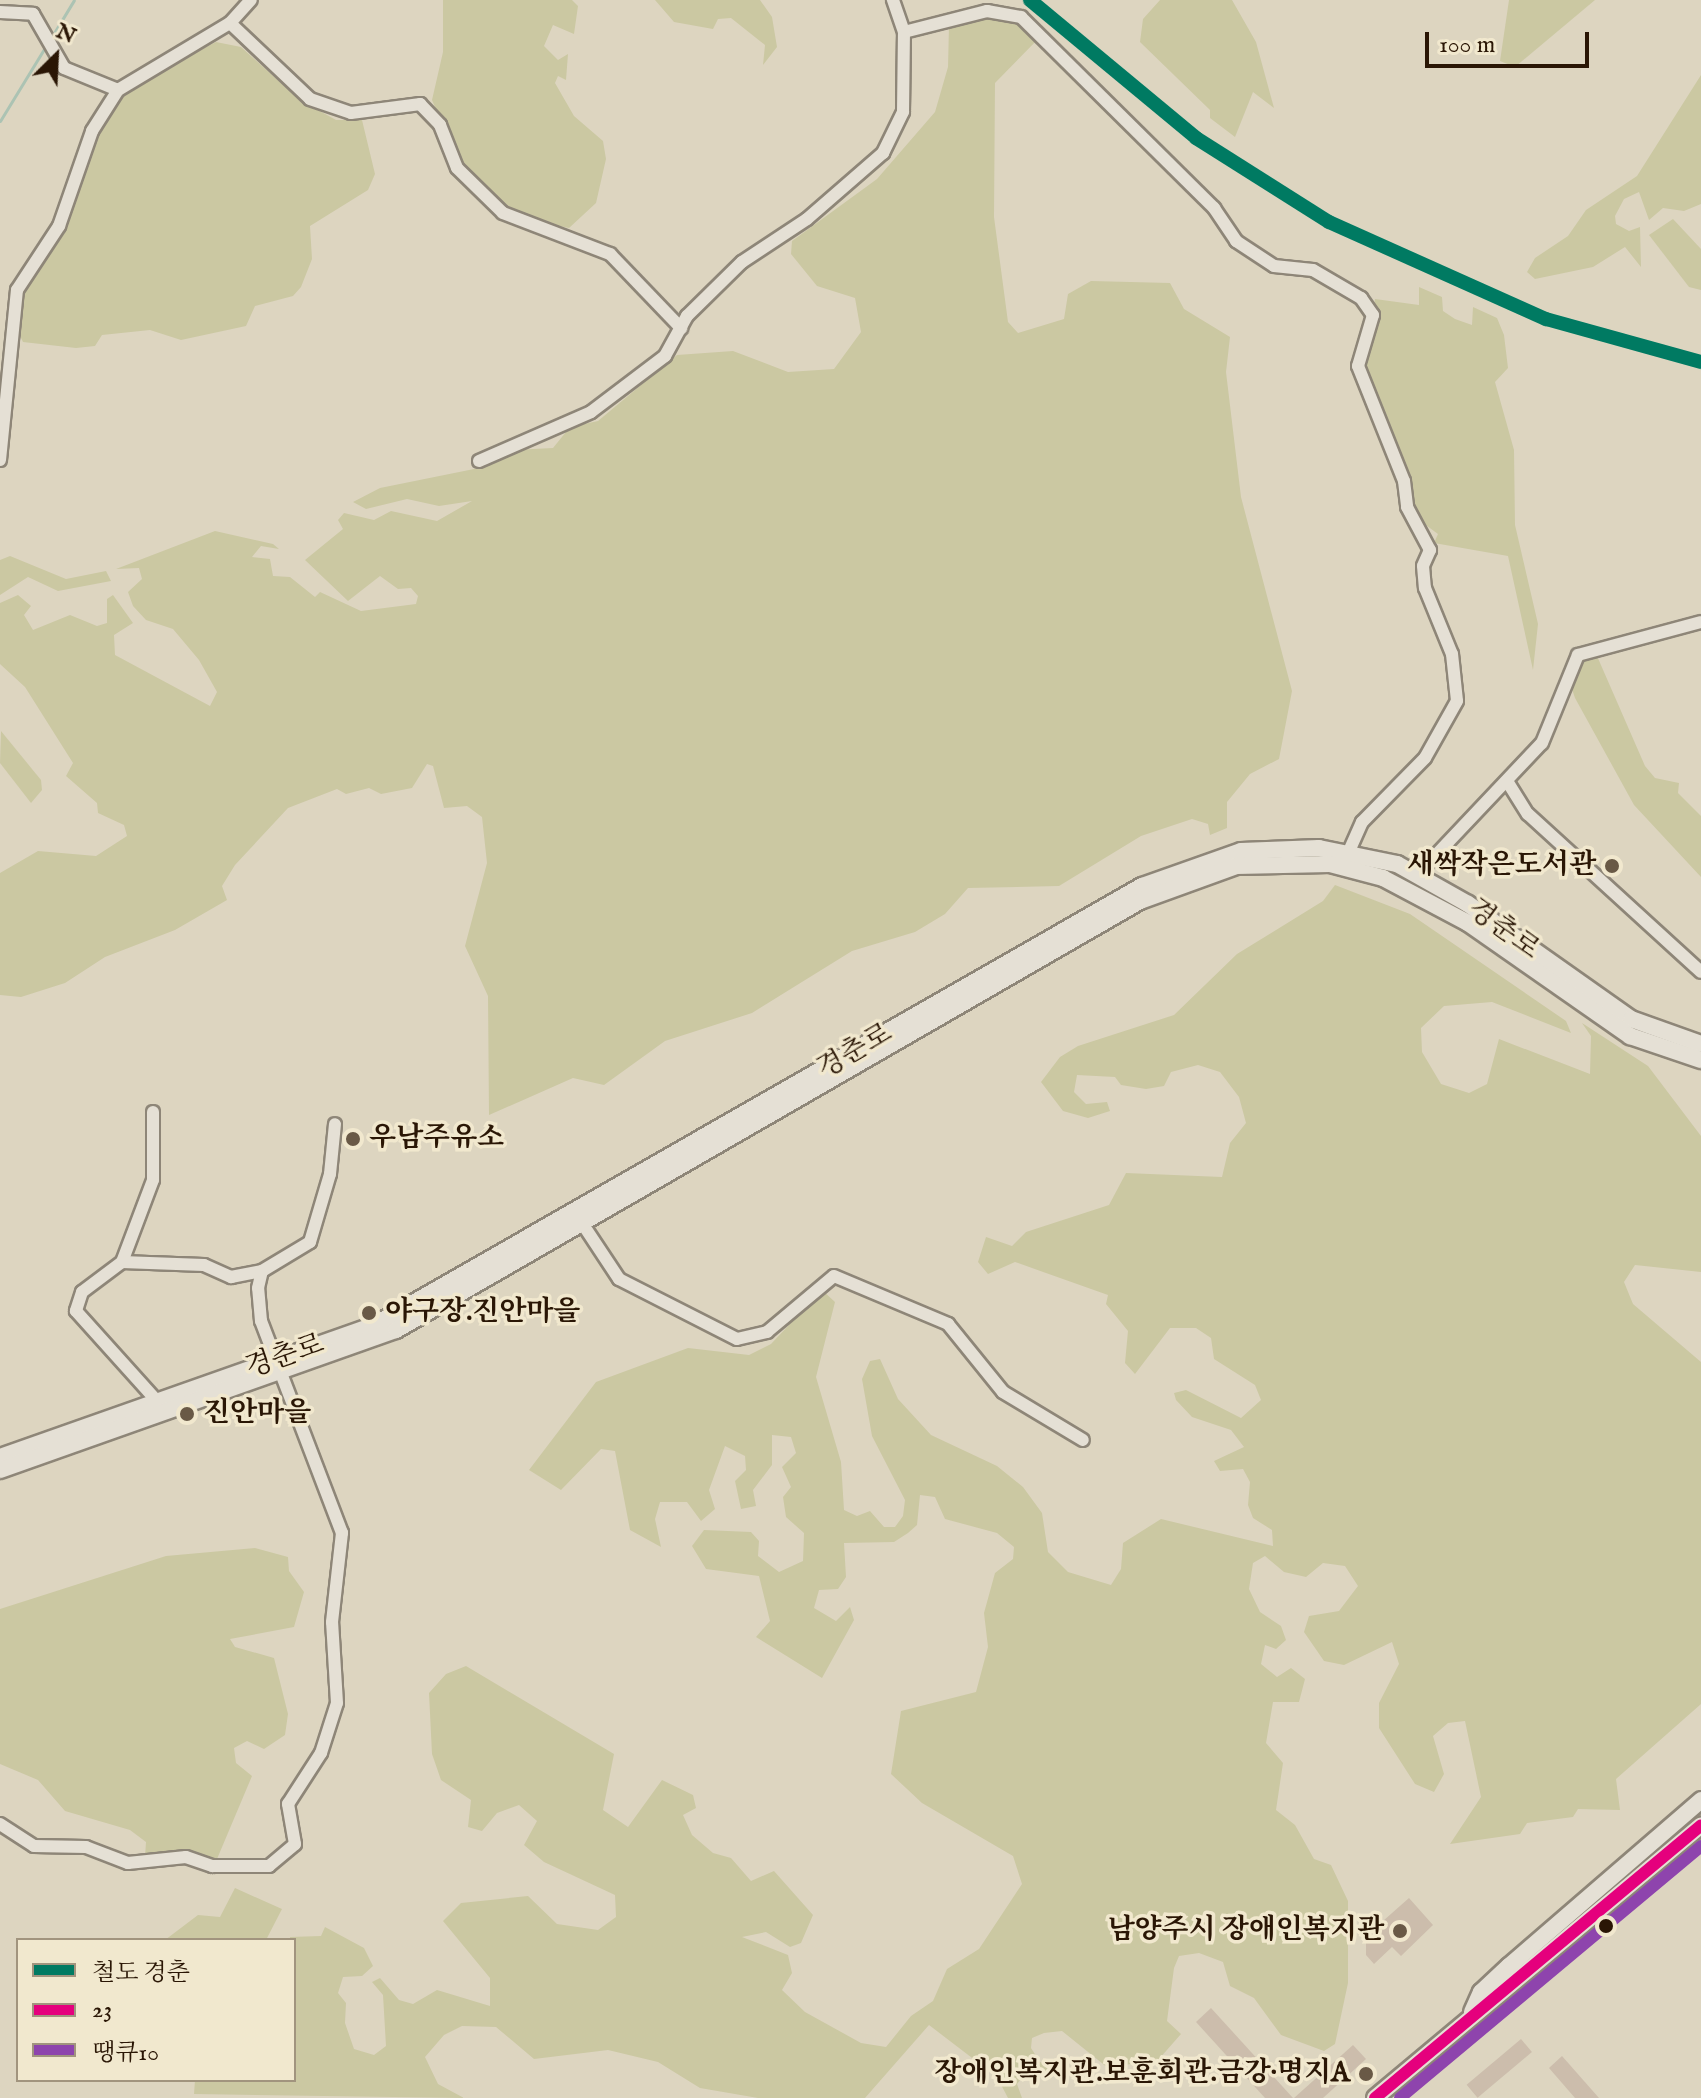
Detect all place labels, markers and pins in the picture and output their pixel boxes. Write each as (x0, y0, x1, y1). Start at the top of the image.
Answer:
place label: 새싹작은도서관 (1407, 849, 1596, 883)
marker: 새싹작은도서관 (1603, 857, 1621, 875)
place label: 우남주유소 (369, 1122, 504, 1156)
marker: 우남주유소 (344, 1130, 362, 1148)
place label: 야구장.진안마을 (385, 1296, 580, 1330)
marker: 야구장.진안마을 (360, 1304, 378, 1322)
place label: 진안마을 (203, 1397, 311, 1431)
marker: 진안마을 (178, 1405, 196, 1423)
place label: 남양주시 장애인복지관 (1107, 1914, 1384, 1948)
unlabelled marker (1598, 1918, 1614, 1934)
marker: 남양주시 장애인복지관 (1391, 1922, 1409, 1940)
place label: 장애인복지관.보훈회관.금강·명지A (934, 2057, 1350, 2091)
marker: 장애인복지관.보훈회관.금강·명지A (1357, 2065, 1375, 2083)

